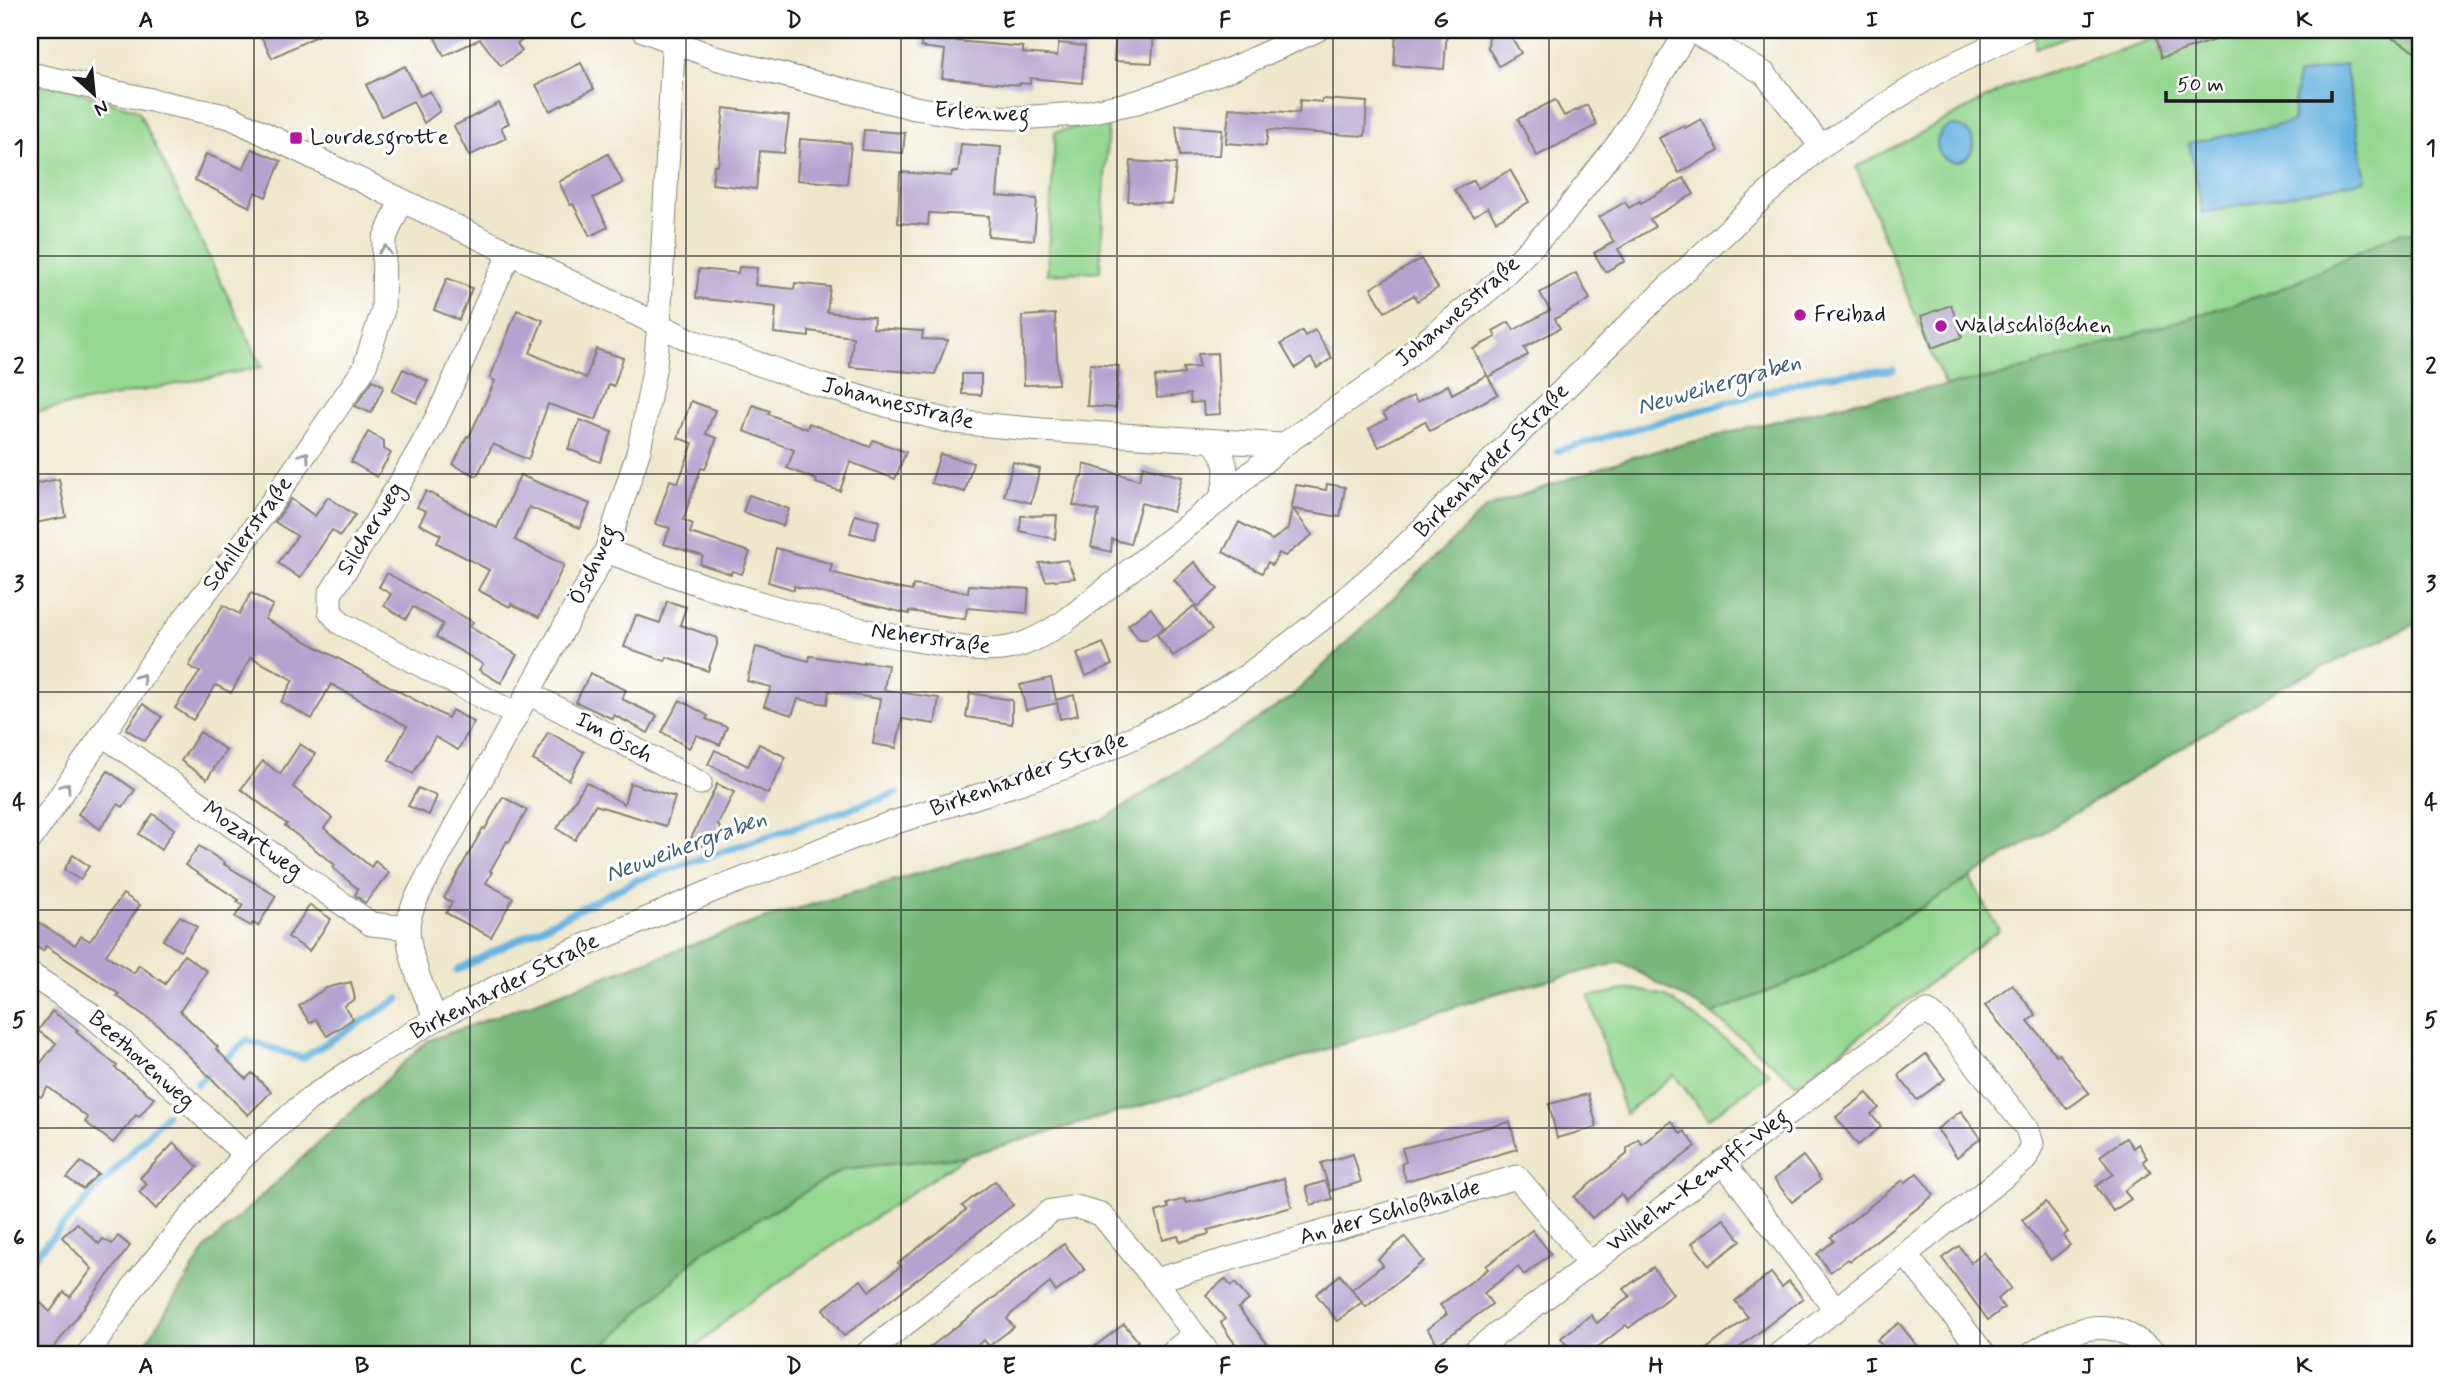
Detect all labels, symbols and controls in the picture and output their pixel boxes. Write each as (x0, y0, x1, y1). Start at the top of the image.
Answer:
text: A (138, 6, 154, 36)
text: B (355, 6, 370, 36)
text: C (570, 6, 587, 36)
text: D (786, 6, 802, 36)
text: E (1002, 6, 1016, 36)
text: F (1219, 6, 1231, 36)
text: G (1433, 6, 1449, 36)
text: H (1648, 6, 1664, 36)
text: I (1866, 6, 1878, 36)
text: J (2081, 6, 2095, 36)
text: K (2296, 6, 2313, 36)
north arrow (60, 60, 130, 130)
scale bar (2166, 60, 2333, 104)
text: 50 m (2177, 71, 2224, 99)
text: N (90, 94, 112, 122)
street label: Erlenweg (933, 96, 1030, 132)
place label: Lourdesgrotte (310, 123, 449, 155)
marker: Lourdesgrotte (288, 130, 304, 146)
text: 1 (14, 134, 24, 164)
text: 1 (2426, 134, 2436, 164)
one-way arrow (377, 244, 392, 255)
street label: Johannesstraße (1389, 249, 1527, 375)
place label: Freibad (1814, 300, 1886, 330)
marker: Freibad (1792, 307, 1808, 323)
place label: Waldschlößchen (1955, 311, 2112, 341)
marker: Waldschlößchen (1933, 318, 1949, 334)
water label: Neuweihergraben (1633, 347, 1805, 425)
text: 2 (13, 352, 25, 382)
text: 2 (2425, 352, 2437, 382)
street label: Johannesstraße (819, 371, 977, 437)
street label: Birkenharder Straße (1408, 377, 1576, 545)
one-way arrow (297, 450, 310, 463)
street label: Schillerstraße (196, 470, 300, 598)
street label: Silcherweg (331, 477, 413, 582)
street label: Öschweg (562, 520, 627, 611)
text: 3 (14, 570, 25, 600)
text: 3 (2426, 570, 2437, 600)
street label: Neherstraße (869, 616, 993, 662)
one-way arrow (133, 673, 145, 686)
street label: Im Ösch (570, 705, 658, 771)
street label: Birkenharder Straße (926, 725, 1132, 825)
one-way arrow (58, 782, 70, 795)
text: 4 (12, 788, 26, 818)
text: 4 (2424, 788, 2438, 818)
street label: Mozartweg (195, 795, 308, 887)
water label: Neuweihergraben (601, 803, 772, 892)
street label: Birkenharder Straße (406, 926, 604, 1048)
street label: Beethovenweg (80, 1004, 201, 1117)
text: 5 (12, 1006, 26, 1036)
text: 5 (2424, 1006, 2438, 1036)
street label: Wilhelm-Kempff-Weg (1601, 1102, 1797, 1261)
street label: An der Schloßhalde (1296, 1173, 1484, 1253)
text: 6 (13, 1224, 25, 1254)
text: 6 (2425, 1224, 2437, 1254)
text: A (138, 1352, 154, 1382)
text: B (355, 1352, 370, 1382)
text: C (570, 1352, 587, 1382)
text: D (786, 1352, 802, 1382)
text: E (1002, 1352, 1016, 1382)
text: F (1219, 1352, 1231, 1382)
text: G (1433, 1352, 1449, 1382)
text: H (1648, 1352, 1664, 1382)
text: I (1866, 1352, 1878, 1382)
text: J (2081, 1352, 2095, 1382)
text: K (2296, 1352, 2313, 1382)

